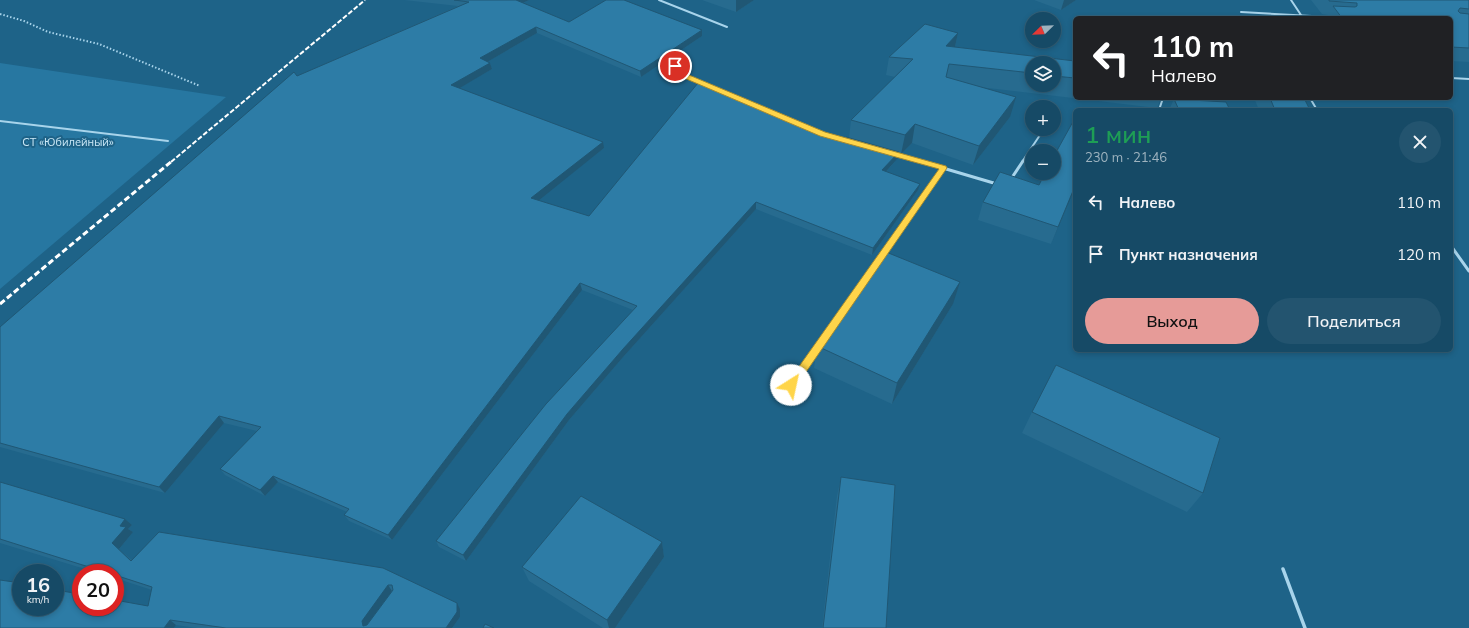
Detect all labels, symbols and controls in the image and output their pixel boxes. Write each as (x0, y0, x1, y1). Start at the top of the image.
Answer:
north arrow (1025, 12, 1061, 48)
map controls (1025, 12, 1061, 180)
text: 110 m (1151, 29, 1234, 64)
icon: left (1085, 32, 1137, 84)
pin (658, 49, 692, 83)
icon: arrive (664, 55, 686, 77)
button: layers (1025, 56, 1061, 92)
text: Налево (1151, 64, 1217, 87)
button: + (1025, 100, 1061, 136)
text: 1 мин (1085, 119, 1151, 149)
button: close (1399, 121, 1441, 163)
park label: СТ «Юбилейный» (22, 135, 114, 149)
button: − (1025, 144, 1061, 180)
text: 230 m · 21:46 (1085, 149, 1167, 165)
icon: left (1085, 191, 1107, 213)
text: Налево (1119, 193, 1175, 212)
text: 110 m (1397, 193, 1441, 212)
icon: arrive (1085, 243, 1107, 265)
text: Пункт назначения (1119, 245, 1258, 264)
text: 120 m (1397, 245, 1441, 264)
button: Выход (1085, 298, 1259, 344)
button: Поделиться (1267, 298, 1441, 344)
position arrow (770, 364, 812, 406)
speed limit sign: 20 (72, 564, 124, 616)
text: 16 (26, 572, 50, 597)
text: km/h (27, 593, 49, 606)

